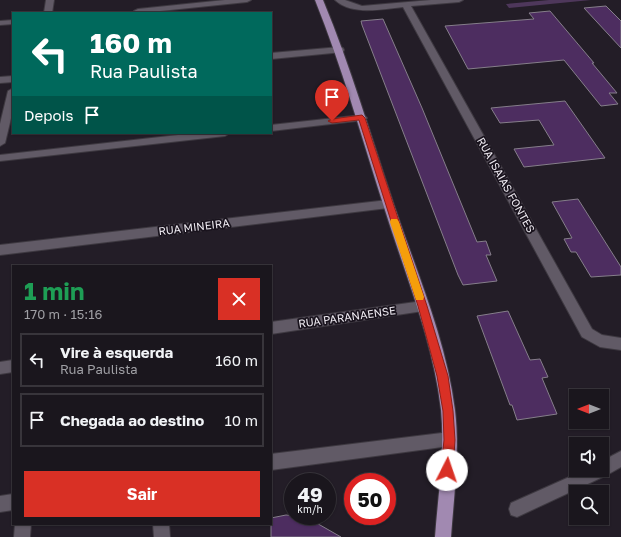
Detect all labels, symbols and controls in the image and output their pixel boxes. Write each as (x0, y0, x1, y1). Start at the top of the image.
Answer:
text: 160 m (90, 26, 172, 59)
icon: left (24, 28, 76, 80)
text: Rua Paulista (90, 60, 198, 82)
pin (315, 80, 349, 121)
icon: arrive (321, 86, 343, 108)
icon: arrive (81, 104, 103, 126)
text: Depois (24, 106, 73, 124)
street label: RUA ISAIAS FONTES (475, 135, 538, 235)
street label: RUA MINEIRA (158, 216, 231, 237)
text: 1 min (24, 276, 84, 305)
button: close (218, 278, 260, 320)
street label: RUA PARANAENSE (297, 303, 397, 330)
text: 170 m · 15:16 (24, 306, 102, 322)
text: Vire à esquerda (60, 343, 173, 361)
icon: left (26, 349, 48, 371)
text: 160 m (215, 351, 258, 369)
text: Rua Paulista (60, 361, 138, 377)
north arrow (569, 389, 609, 429)
map controls (569, 389, 609, 525)
icon: arrive (26, 409, 48, 431)
text: Chegada ao destino (60, 411, 204, 429)
text: 10 m (224, 411, 258, 429)
button: sound (569, 437, 609, 477)
position arrow (426, 449, 468, 491)
button: Sair (24, 471, 260, 517)
speed limit sign: 50 (344, 473, 396, 525)
text: 49 (297, 482, 323, 506)
button: search (569, 485, 609, 525)
text: km/h (297, 503, 323, 515)

